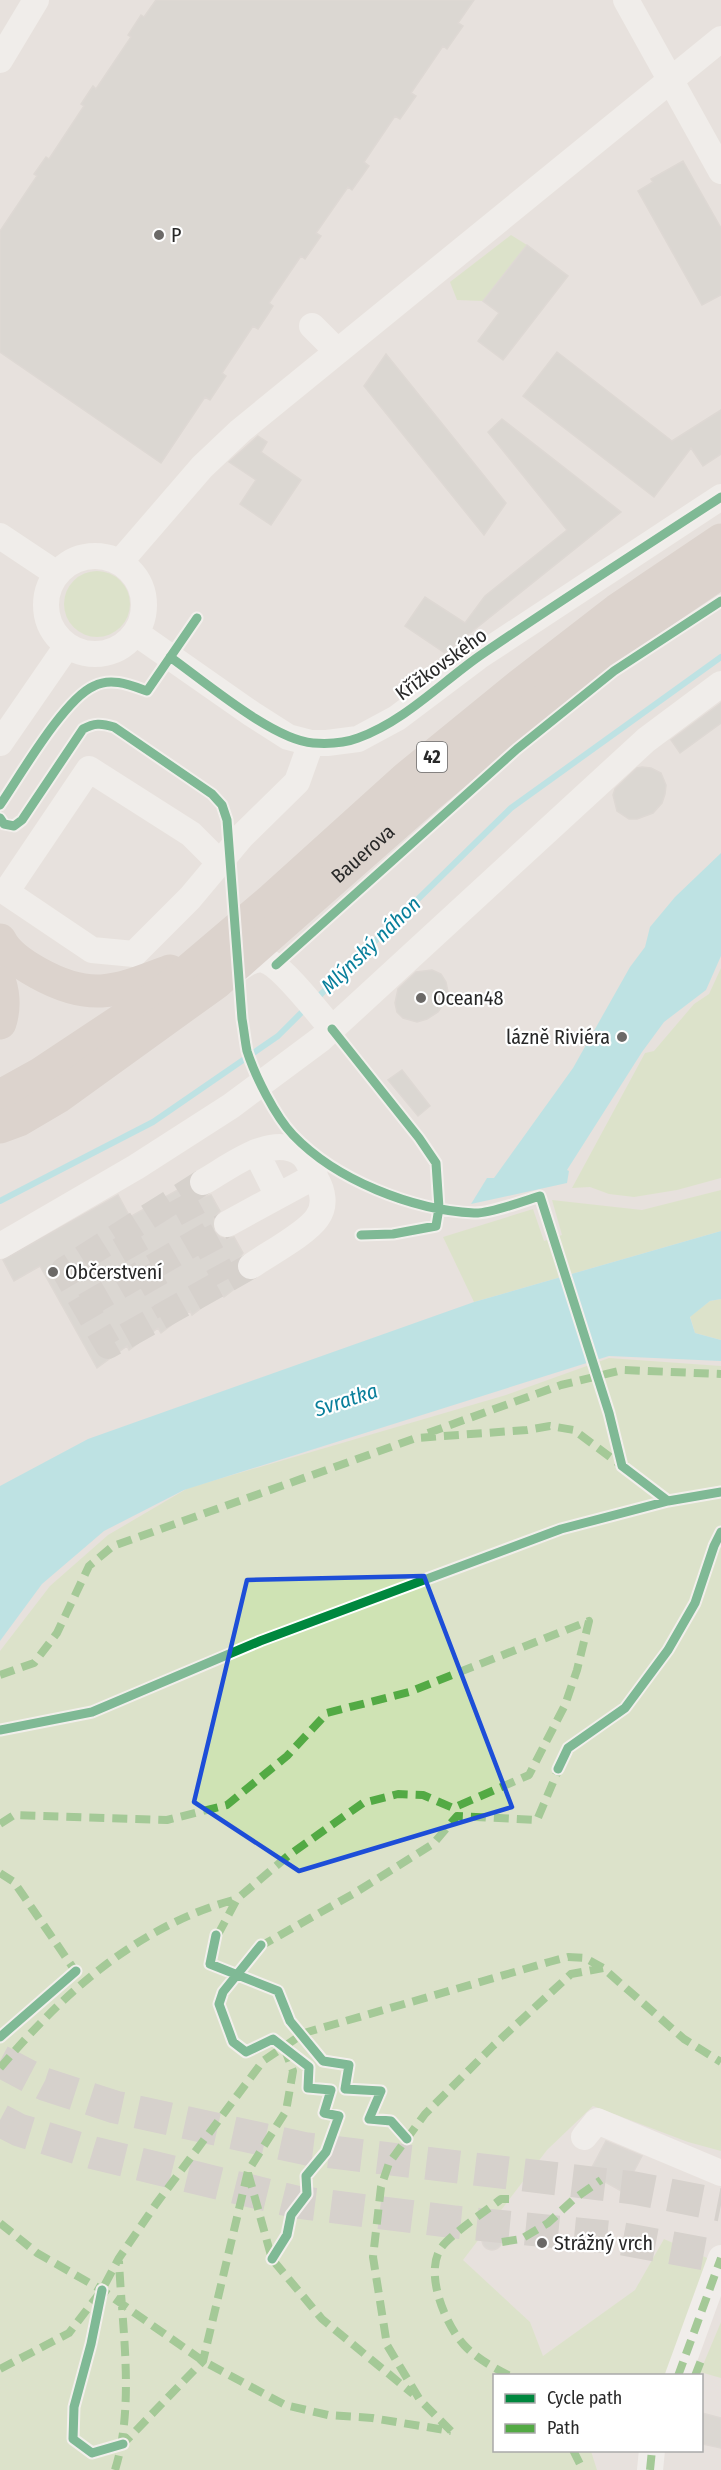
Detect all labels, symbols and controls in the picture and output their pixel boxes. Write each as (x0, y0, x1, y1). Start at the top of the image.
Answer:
place label: P (171, 223, 181, 247)
marker: P (152, 228, 166, 242)
street label: Křížkovského (390, 623, 492, 705)
road number: 42 (417, 742, 447, 772)
street label: Bauerova (326, 819, 399, 888)
water label: Mlýnský náhon (316, 891, 426, 999)
place label: Ocean48 (433, 986, 503, 1010)
marker: Ocean48 (414, 991, 428, 1005)
place label: lázně Riviéra (506, 1025, 610, 1049)
marker: lázně Riviéra (615, 1030, 629, 1044)
place label: Občerstvení (65, 1260, 162, 1284)
marker: Občerstvení (46, 1265, 60, 1279)
water label: Svratka (310, 1378, 381, 1423)
place label: Strážný vrch (554, 2231, 653, 2255)
marker: Strážný vrch (535, 2236, 549, 2250)
legend (493, 2374, 703, 2452)
text: Cycle path (547, 2387, 622, 2409)
text: Path (547, 2417, 580, 2439)

